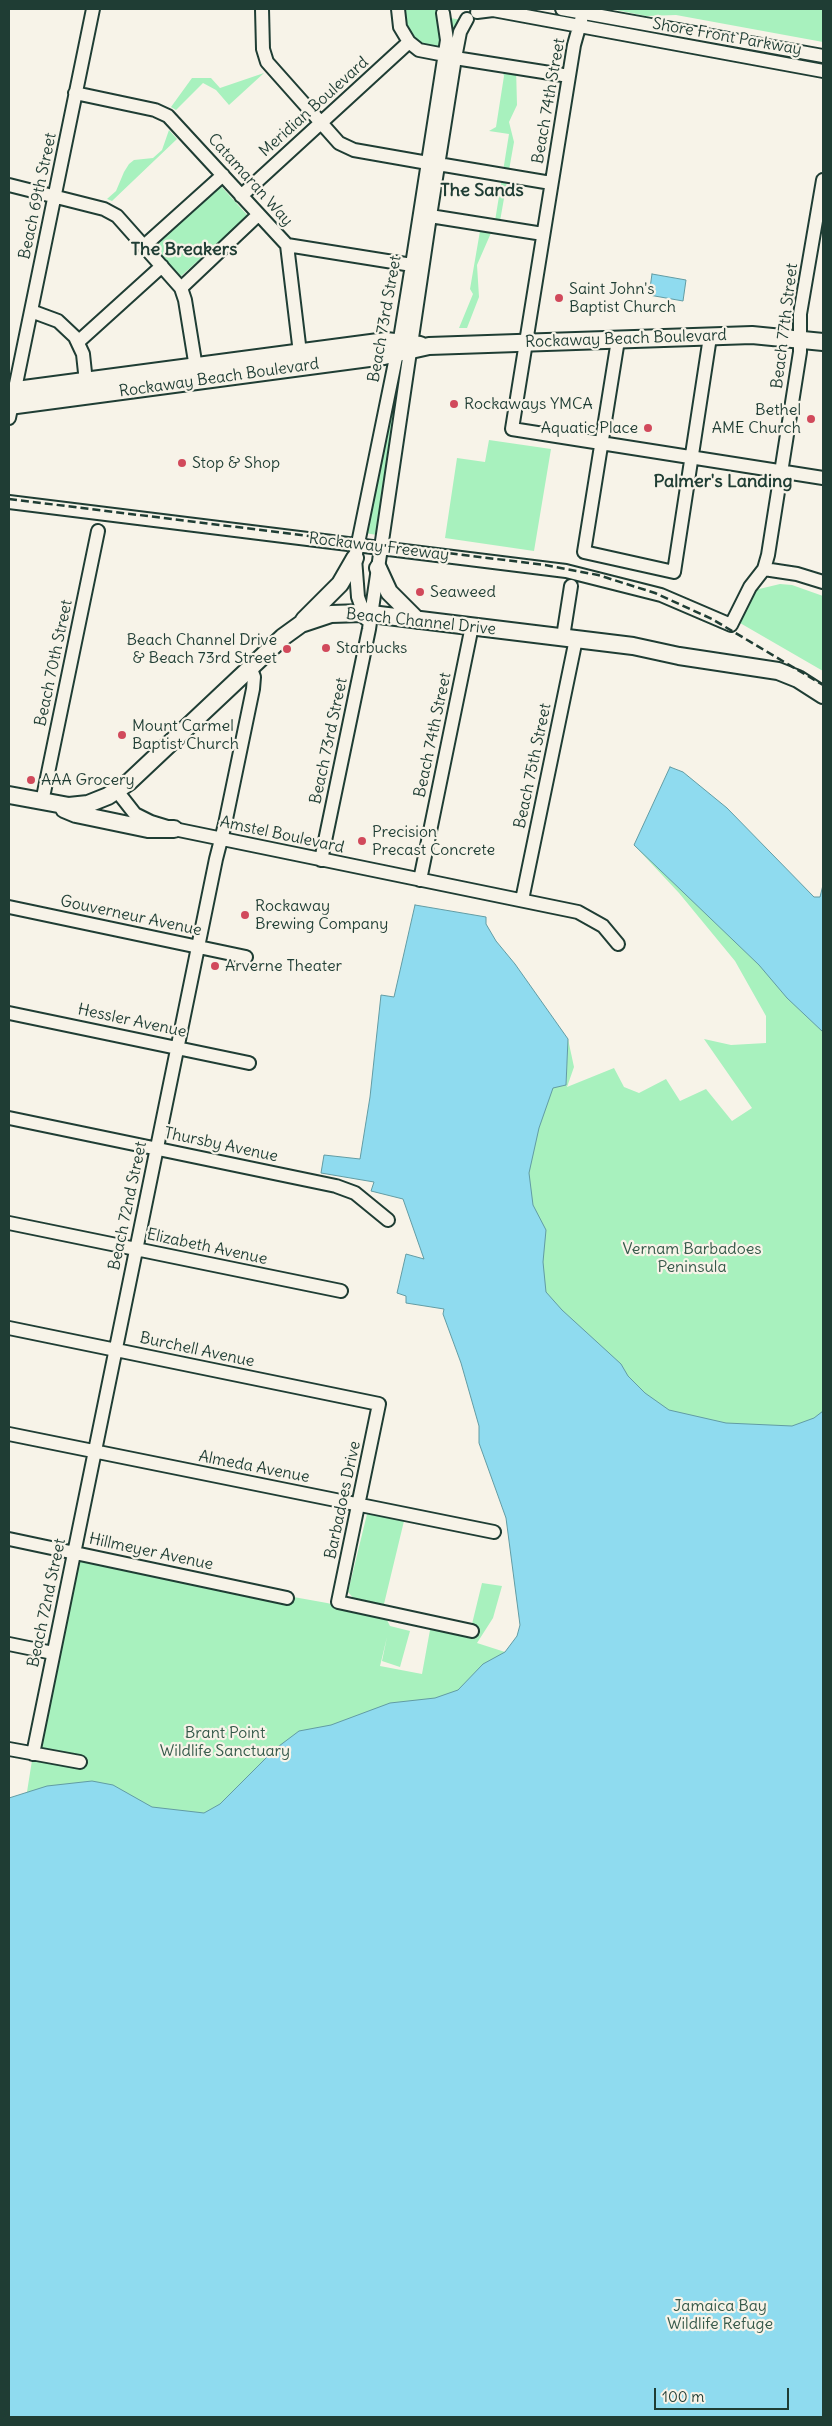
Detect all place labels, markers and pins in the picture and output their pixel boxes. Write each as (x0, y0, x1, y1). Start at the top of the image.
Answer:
place label: Saint John's Baptist Church (569, 279, 676, 317)
marker: Saint John's Baptist Church (553, 292, 565, 304)
place label: Rockaways YMCA (464, 394, 593, 414)
marker: Rockaways YMCA (448, 398, 460, 410)
place label: Bethel AME Church (712, 400, 801, 438)
marker: Bethel AME Church (805, 413, 817, 425)
place label: Aquatic Place (541, 418, 638, 438)
marker: Aquatic Place (642, 422, 654, 434)
place label: Stop & Shop (192, 453, 280, 473)
marker: Stop & Shop (176, 457, 188, 469)
place label: Seaweed (430, 582, 496, 602)
marker: Seaweed (414, 586, 426, 598)
place label: Beach Channel Drive & Beach 73rd Street (126, 630, 277, 668)
place label: Starbucks (336, 638, 407, 658)
marker: Starbucks (320, 642, 332, 654)
marker: Beach Channel Drive & Beach 73rd Street (281, 643, 293, 655)
place label: Mount Carmel Baptist Church (132, 716, 239, 754)
marker: Mount Carmel Baptist Church (116, 729, 128, 741)
place label: AAA Grocery (41, 770, 135, 790)
marker: AAA Grocery (25, 774, 37, 786)
place label: Precision Precast Concrete (372, 822, 495, 860)
marker: Precision Precast Concrete (356, 835, 368, 847)
place label: Rockaway Brewing Company (255, 896, 388, 934)
marker: Rockaway Brewing Company (239, 909, 251, 921)
place label: Arverne Theater (225, 956, 342, 976)
marker: Arverne Theater (209, 960, 221, 972)

